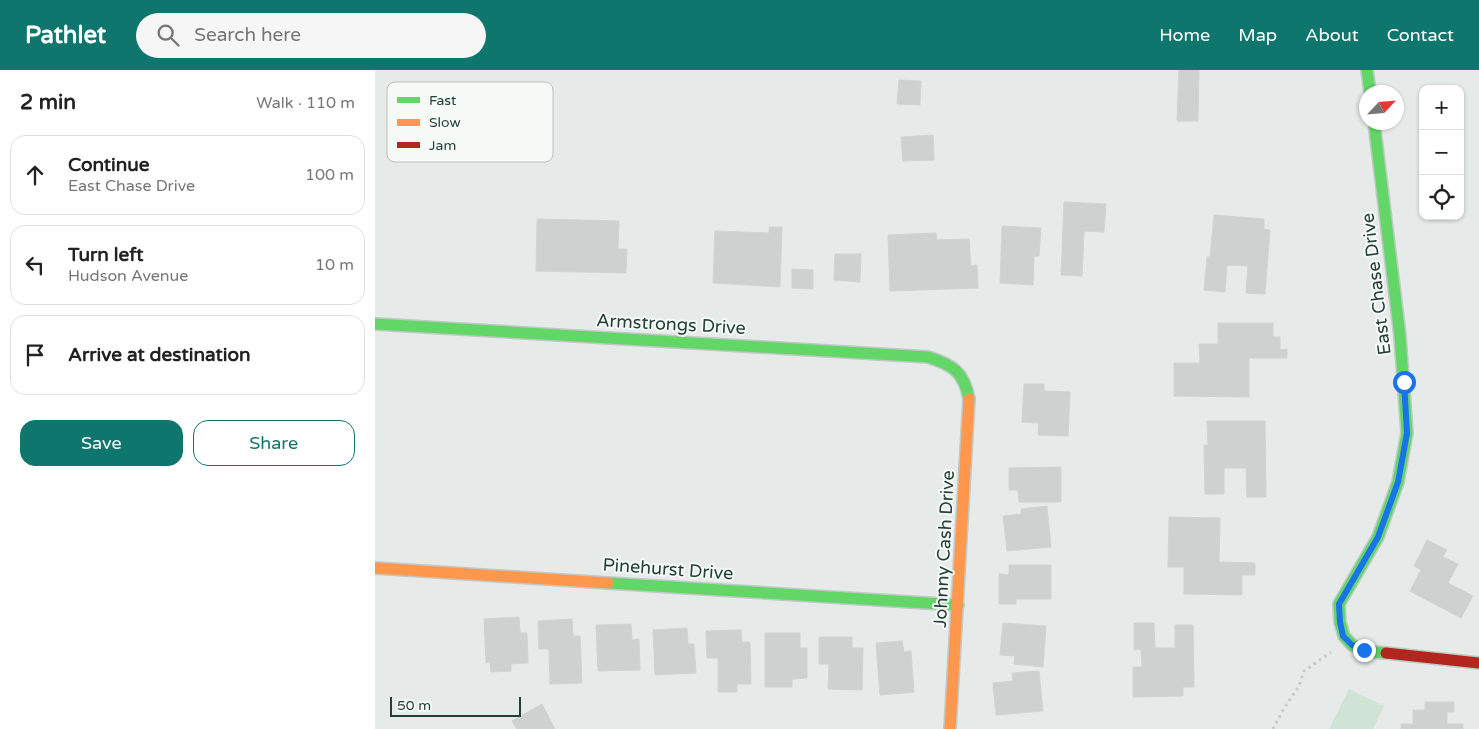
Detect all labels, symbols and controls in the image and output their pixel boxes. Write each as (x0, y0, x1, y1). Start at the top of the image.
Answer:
search box (136, 13, 486, 58)
text: Pathlet (25, 21, 106, 50)
icon: search (154, 21, 182, 49)
text: Search here (194, 24, 301, 46)
text: Home (1159, 24, 1210, 46)
text: Map (1238, 24, 1277, 46)
text: About (1305, 24, 1359, 46)
text: Contact (1387, 24, 1454, 46)
legend (387, 82, 553, 162)
north arrow (1359, 85, 1404, 130)
map controls (1419, 85, 1464, 220)
button: + (1419, 85, 1464, 130)
text: 2 min (20, 90, 76, 115)
text: Fast (429, 92, 457, 109)
text: Walk · 110 m (256, 93, 355, 113)
text: Slow (429, 114, 461, 131)
button: − (1419, 130, 1464, 175)
text: Jam (429, 137, 456, 154)
text: Continue (68, 154, 150, 176)
icon: ahead (21, 161, 49, 189)
text: 100 m (305, 165, 354, 185)
button: locate (1419, 175, 1464, 220)
text: East Chase Drive (68, 176, 195, 196)
street label: East Chase Drive (1356, 212, 1396, 356)
text: Turn left (68, 244, 144, 266)
icon: left (21, 251, 49, 279)
text: 10 m (315, 255, 354, 275)
text: Hudson Avenue (68, 266, 188, 286)
street label: Armstrongs Drive (596, 309, 746, 339)
icon: arrive (21, 341, 49, 369)
text: Arrive at destination (68, 344, 251, 366)
route start (1393, 371, 1416, 394)
button: Save (20, 420, 183, 466)
button: Share (193, 420, 355, 466)
street label: Johnny Cash Drive (929, 470, 959, 628)
street label: Pinehurst Drive (602, 553, 734, 585)
route end (1353, 639, 1376, 662)
scale bar (390, 694, 521, 717)
text: 50 m (397, 697, 431, 714)

